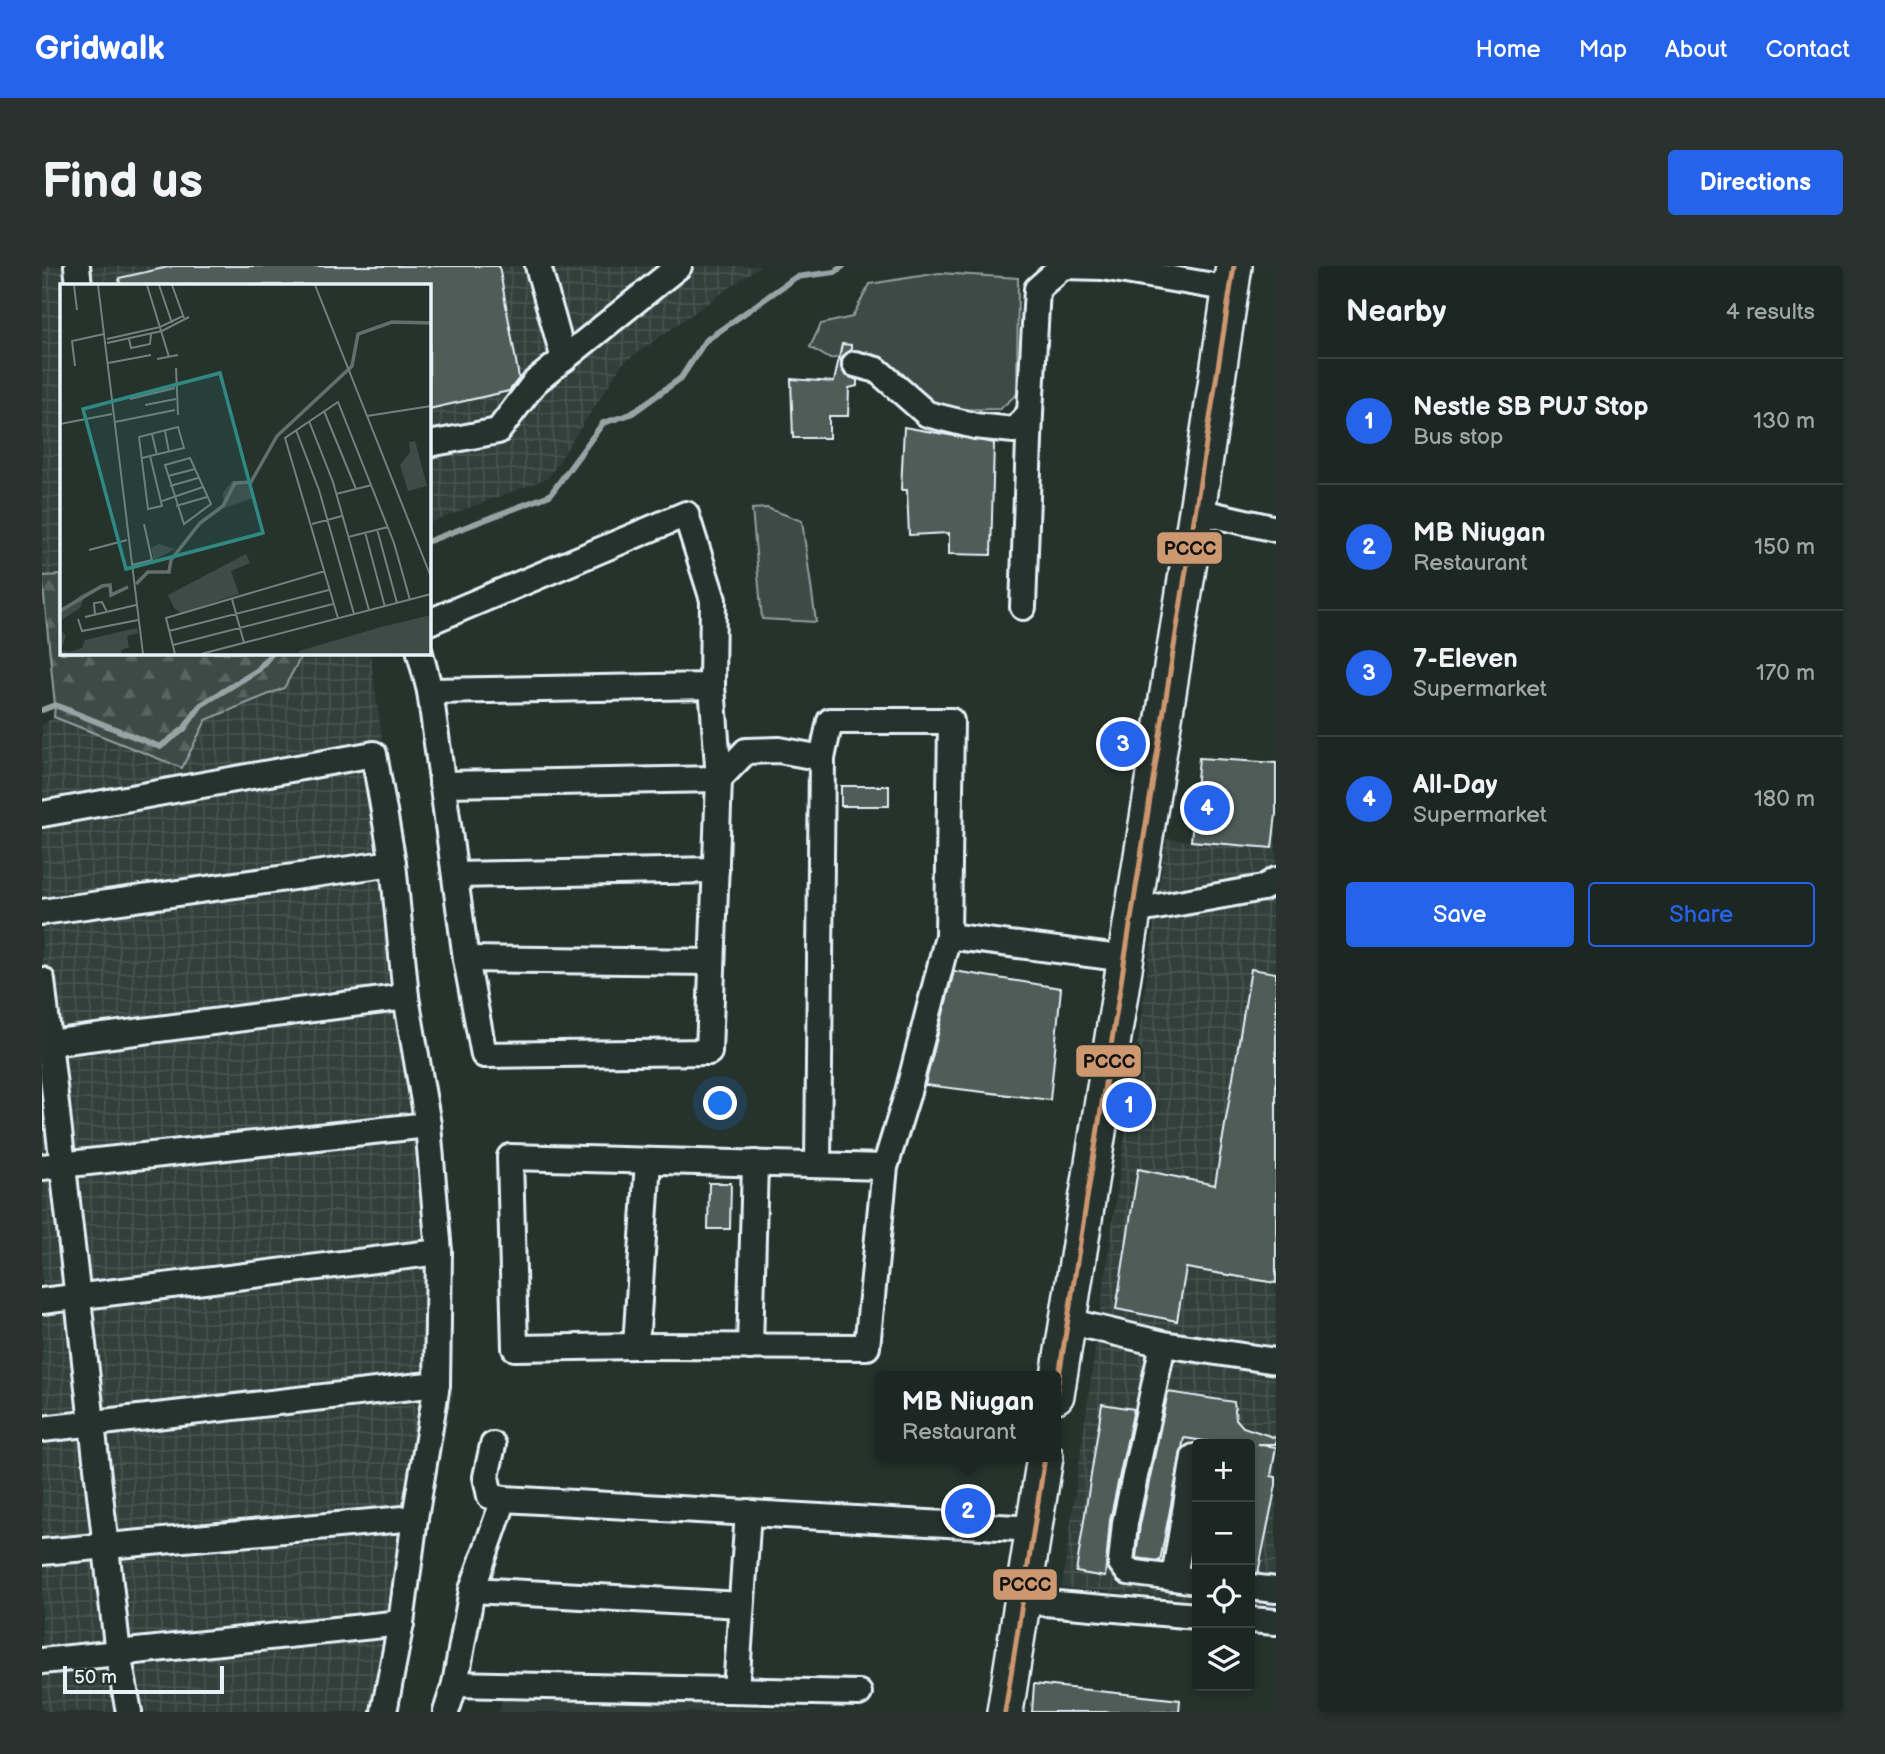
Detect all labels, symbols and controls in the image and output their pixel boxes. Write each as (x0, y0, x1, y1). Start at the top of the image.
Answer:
text: Gridwalk (35, 29, 165, 69)
text: Home (1476, 35, 1541, 64)
text: Map (1579, 35, 1627, 64)
text: About (1665, 35, 1727, 64)
text: Contact (1765, 35, 1850, 64)
button: Directions (1668, 150, 1843, 215)
text: Find us (42, 153, 203, 212)
inset map (60, 284, 430, 654)
text: Nearby (1346, 294, 1446, 330)
text: 4 results (1726, 298, 1815, 326)
text: Nestle SB PUJ Stop (1413, 392, 1648, 423)
text: 1 (1364, 407, 1374, 435)
text: 130 m (1753, 407, 1815, 435)
text: Bus stop (1413, 423, 1503, 451)
text: MB Niugan (1413, 518, 1545, 549)
line badge: PCCC (1156, 531, 1223, 565)
text: 2 (1362, 533, 1376, 561)
text: 150 m (1754, 533, 1815, 561)
text: PCCC (1164, 538, 1216, 561)
text: Restaurant (1413, 549, 1527, 577)
text: 7-Eleven (1413, 644, 1518, 675)
text: 3 (1362, 659, 1376, 687)
text: 170 m (1756, 659, 1815, 687)
text: Supermarket (1413, 675, 1547, 703)
pin: 3 (1100, 718, 1146, 770)
text: All-Day (1413, 770, 1498, 801)
pin: 4 (1184, 782, 1230, 834)
text: 4 (1362, 785, 1376, 813)
text: 180 m (1754, 785, 1815, 813)
text: Supermarket (1413, 801, 1547, 829)
button: Save (1346, 882, 1574, 947)
button: Share (1588, 882, 1815, 947)
line badge: PCCC (1075, 1044, 1142, 1078)
text: PCCC (1083, 1051, 1135, 1074)
pin: 1 (1106, 1079, 1152, 1131)
your location (703, 1086, 737, 1120)
popup (875, 1371, 1061, 1462)
text: MB Niugan (902, 1387, 1034, 1418)
text: Restaurant (902, 1418, 1016, 1446)
map controls (1192, 1439, 1255, 1691)
button: + (1192, 1439, 1255, 1502)
pin: 2 (945, 1485, 991, 1537)
button: − (1192, 1502, 1255, 1565)
button: locate (1192, 1565, 1255, 1628)
line badge: PCCC (992, 1568, 1058, 1601)
text: PCCC (999, 1574, 1051, 1597)
button: layers (1192, 1628, 1255, 1691)
scale bar (63, 1663, 224, 1695)
text: 50 m (74, 1666, 117, 1689)

